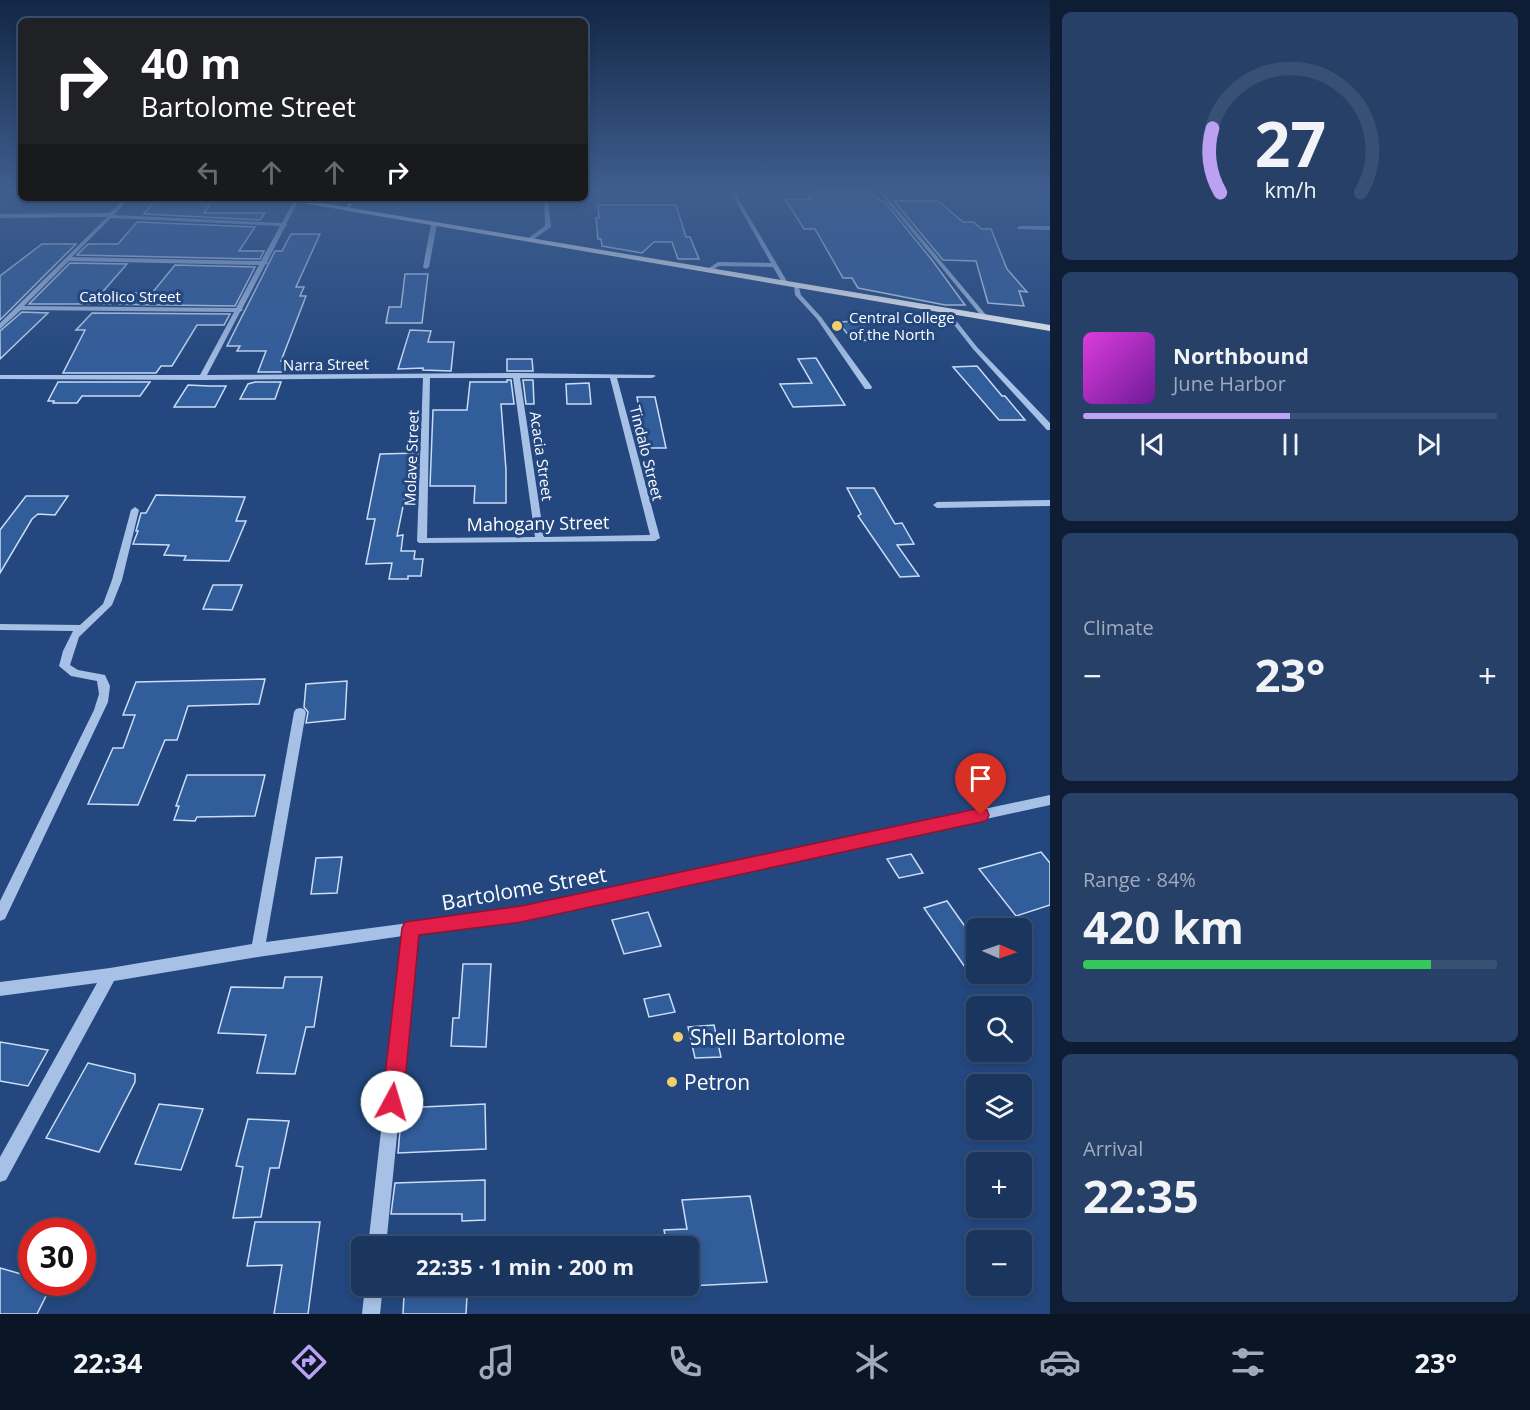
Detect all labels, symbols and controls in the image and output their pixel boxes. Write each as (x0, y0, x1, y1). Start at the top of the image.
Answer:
text: 40 m (141, 34, 241, 91)
icon: right (42, 42, 120, 120)
text: Bartolome Street (141, 88, 356, 125)
text: 27 (1254, 100, 1326, 185)
icon: left (192, 156, 225, 189)
icon: ahead (255, 156, 288, 189)
icon: ahead (318, 156, 351, 189)
icon: right (381, 156, 414, 189)
text: km/h (1264, 176, 1316, 205)
street label: Catolico Street (79, 286, 181, 306)
place label: Central College of the North (849, 307, 955, 344)
marker: Central College of the North (830, 319, 844, 333)
text: Northbound (1173, 340, 1309, 370)
street label: Narra Street (283, 353, 369, 375)
text: June Harbor (1173, 370, 1286, 397)
street label: Tindalo Street (626, 403, 668, 503)
street label: Molave Street (399, 410, 423, 506)
street label: Acacia Street (526, 410, 558, 502)
icon: previous (1136, 428, 1169, 461)
icon: pause (1274, 428, 1307, 461)
icon: next (1412, 428, 1445, 461)
street label: Mahogany Street (466, 510, 610, 536)
text: Climate (1083, 614, 1154, 641)
text: 23° (1255, 644, 1325, 705)
text: − (1083, 653, 1102, 698)
text: + (1478, 653, 1497, 698)
pin (955, 753, 1006, 815)
icon: arrive (964, 762, 997, 795)
street label: Bartolome Street (439, 860, 609, 916)
text: Range · 84% (1083, 866, 1196, 893)
text: 420 km (1083, 896, 1244, 957)
north arrow (966, 918, 1032, 984)
map controls (966, 918, 1032, 1296)
button: search (966, 996, 1032, 1062)
place label: Shell Bartolome (690, 1023, 845, 1051)
marker: Shell Bartolome (671, 1030, 685, 1044)
place label: Petron (684, 1068, 750, 1096)
position arrow (360, 1070, 424, 1134)
button: layers (966, 1074, 1032, 1140)
marker: Petron (665, 1075, 679, 1089)
text: Arrival (1083, 1135, 1143, 1162)
button: + (966, 1152, 1032, 1218)
text: 22:35 (1083, 1165, 1199, 1226)
speed limit sign: 30 (18, 1218, 96, 1296)
button: − (966, 1230, 1032, 1296)
text: 22:35 · 1 min · 200 m (416, 1251, 634, 1281)
icon: directions (288, 1341, 330, 1383)
icon: music (476, 1341, 518, 1383)
icon: phone (664, 1341, 706, 1383)
icon: climate (851, 1341, 893, 1383)
icon: car (1039, 1341, 1081, 1383)
icon: filters (1227, 1341, 1269, 1383)
text: 22:34 (73, 1344, 142, 1381)
text: 23° (1415, 1344, 1457, 1381)

